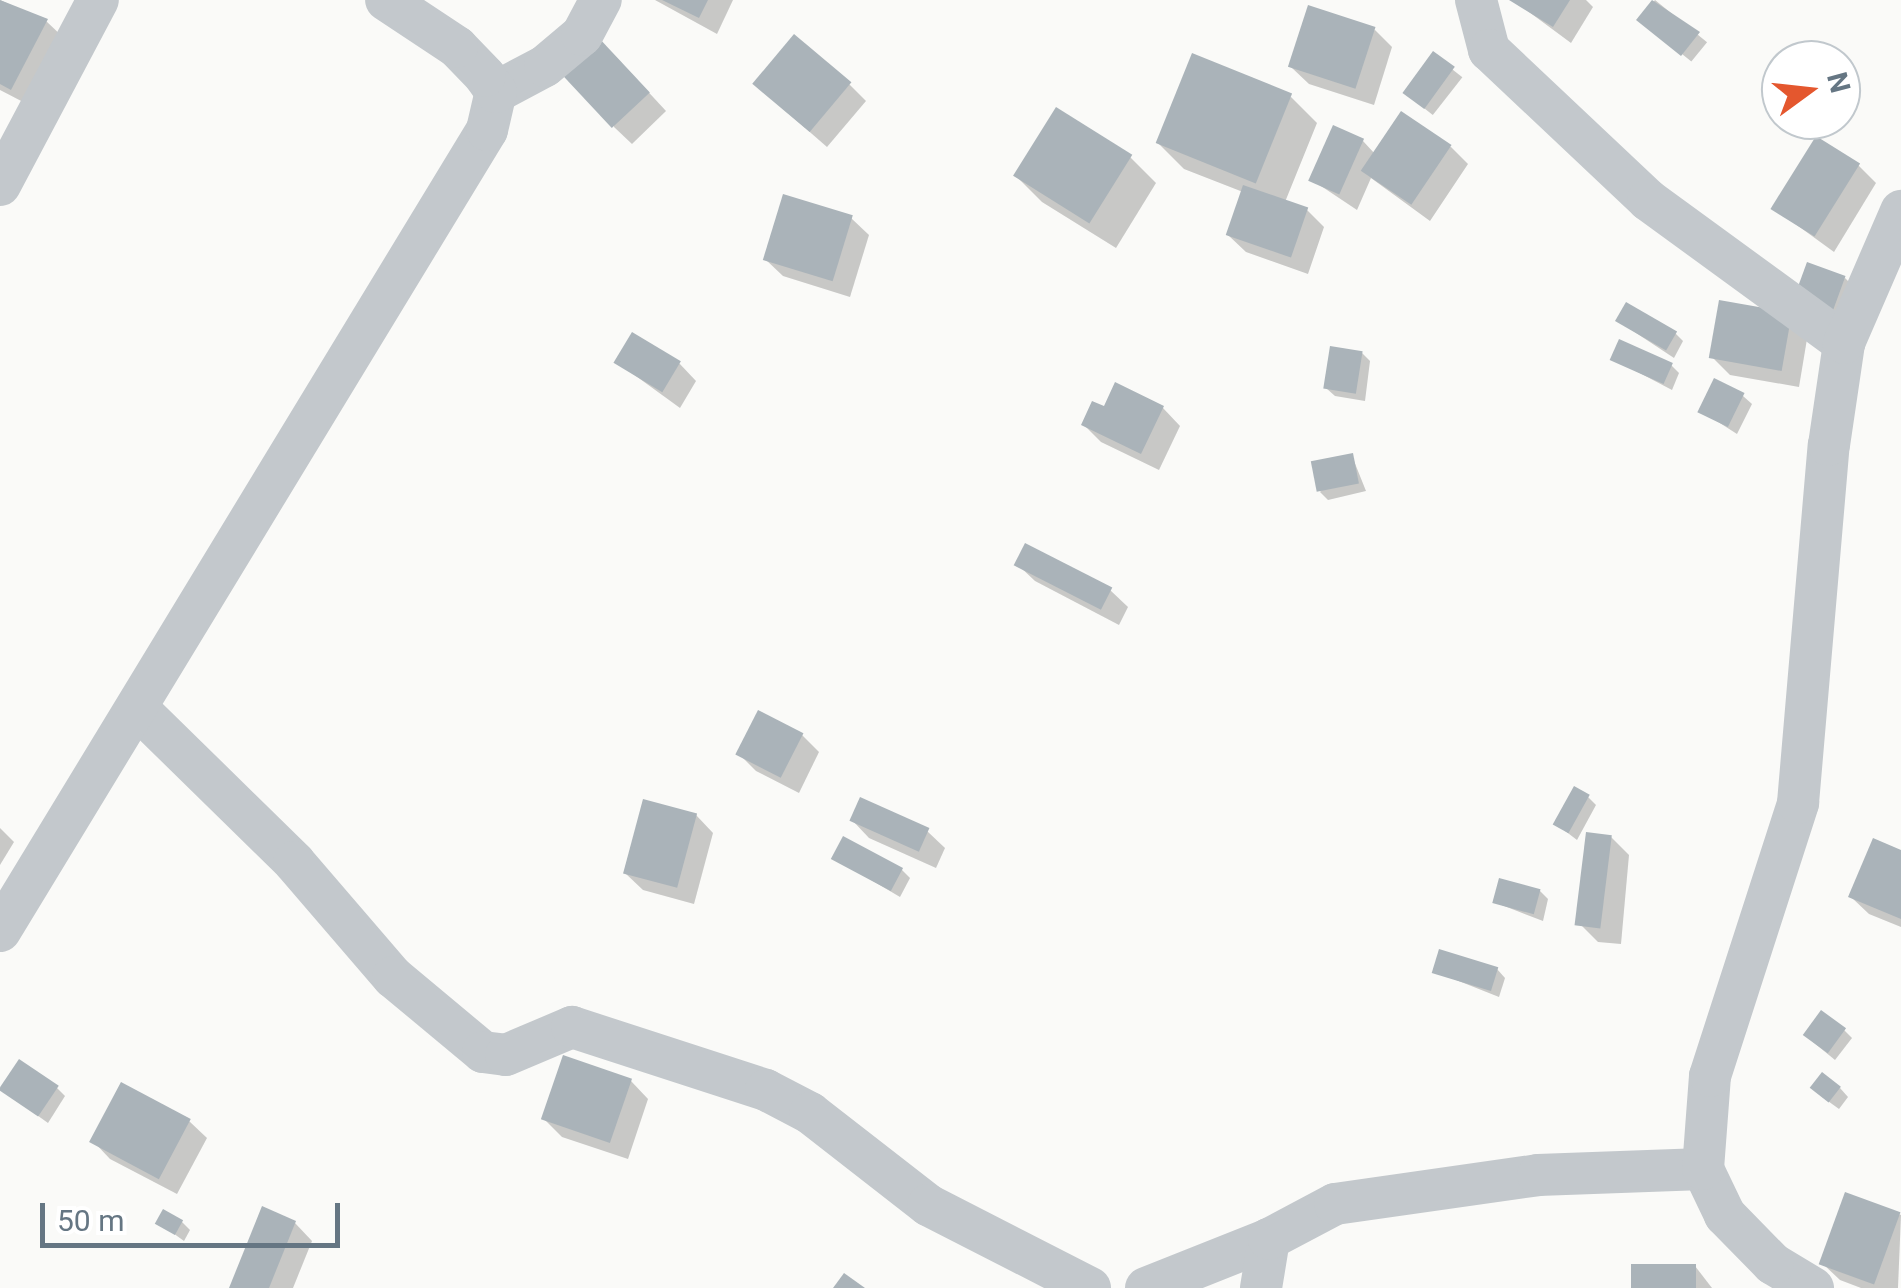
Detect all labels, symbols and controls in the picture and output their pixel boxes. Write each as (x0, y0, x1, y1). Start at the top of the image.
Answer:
north arrow (1761, 40, 1861, 140)
text: N (1820, 69, 1857, 96)
scale bar (45, 1183, 345, 1245)
text: 50 m (57, 1203, 124, 1238)

